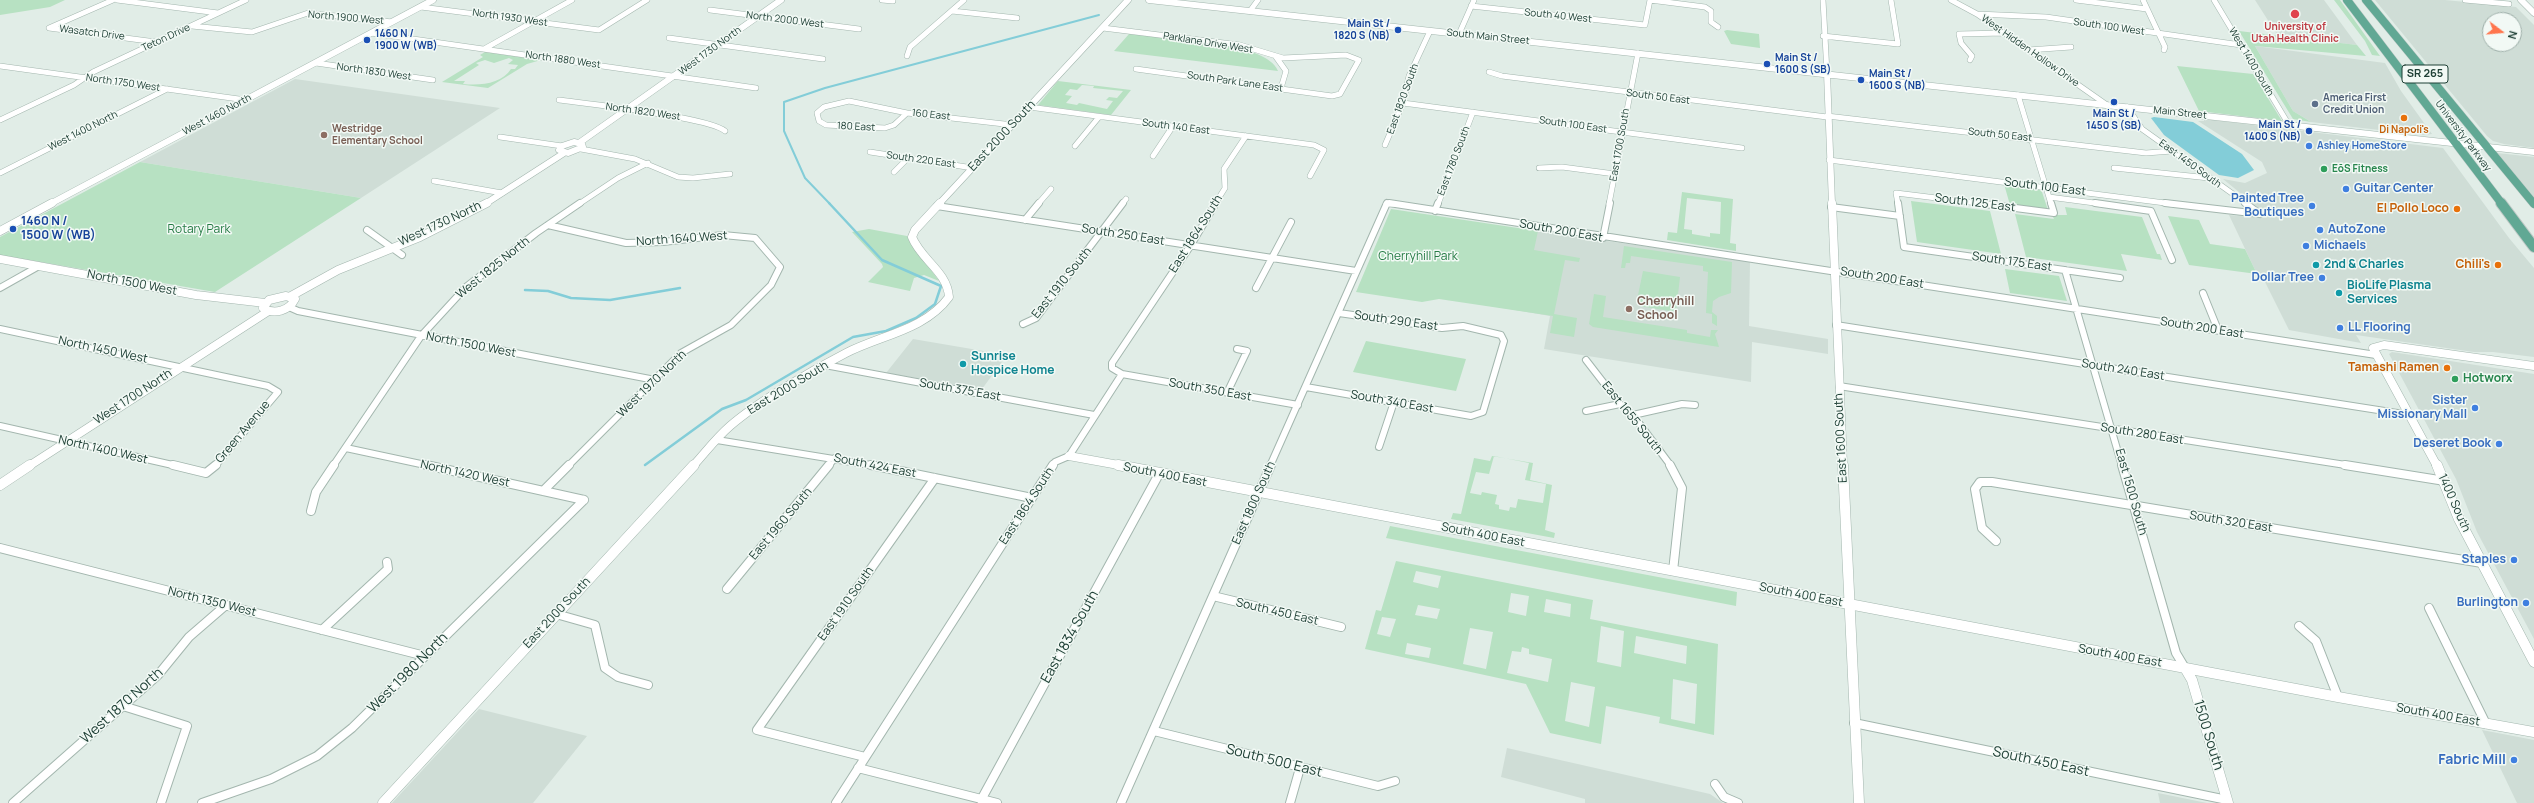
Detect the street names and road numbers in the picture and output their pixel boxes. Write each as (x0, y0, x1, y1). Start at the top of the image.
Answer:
street label: South 40 West (1524, 6, 1592, 26)
street label: North 1930 West (472, 7, 548, 29)
street label: North 1900 West (307, 9, 385, 27)
street label: North 2000 West (745, 9, 825, 31)
street label: West Hidden Hollow Drive (1979, 13, 2081, 89)
street label: South 100 West (2073, 16, 2145, 38)
street label: Teton Drive (140, 22, 192, 54)
street label: Wasatch Drive (59, 23, 125, 43)
street label: West 1730 North (676, 24, 744, 78)
street label: West 1400 South (2226, 26, 2276, 98)
street label: South Main Street (1446, 27, 1530, 47)
street label: Parklane Drive West (1162, 30, 1254, 56)
street label: North 1880 West (525, 49, 601, 71)
street label: North 1830 West (336, 61, 412, 83)
street label: East 1820 South (1385, 62, 1421, 136)
road number: SR 265 (2402, 65, 2448, 83)
street label: South Park Lane East (1186, 69, 1284, 95)
street label: North 1750 West (85, 72, 161, 94)
street label: South 50 East (1625, 87, 1691, 107)
street label: West 1460 North (181, 92, 253, 138)
street label: East 2000 South (965, 98, 1039, 174)
street label: University Parkway (2432, 98, 2494, 174)
street label: North 1820 West (605, 101, 681, 123)
street label: Main Street (2153, 104, 2207, 122)
street label: 160 East (911, 107, 951, 123)
street label: West 1400 North (46, 108, 120, 154)
street label: East 1700 South (1608, 108, 1632, 182)
street label: South 100 East (1538, 114, 1608, 136)
street label: South 140 East (1141, 117, 1211, 137)
street label: 180 East (837, 120, 875, 134)
street label: East 1780 South (1435, 125, 1473, 197)
street label: South 50 East (1967, 126, 2033, 144)
street label: East 1450 South (2156, 137, 2224, 191)
street label: South 220 East (886, 149, 956, 171)
street label: South 100 East (2003, 175, 2087, 199)
street label: South 125 East (1934, 191, 2016, 215)
street label: East 1864 South (1166, 192, 1226, 276)
street label: West 1730 North (396, 199, 484, 249)
street label: South 200 East (1518, 217, 1604, 245)
street label: South 250 East (1080, 221, 1166, 249)
street label: North 1640 West (636, 229, 728, 249)
street label: West 1825 North (453, 234, 533, 302)
street label: East 1910 South (1029, 245, 1095, 321)
street label: South 175 East (1971, 249, 2053, 275)
street label: South 200 East (1839, 264, 1925, 292)
street label: North 1500 West (86, 267, 178, 299)
street label: South 290 East (1353, 308, 1439, 334)
street label: South 200 East (2159, 314, 2245, 342)
street label: North 1500 West (425, 329, 517, 361)
street label: North 1450 West (57, 333, 149, 367)
street label: West 1970 North (615, 347, 689, 421)
street label: South 240 East (2080, 356, 2166, 384)
street label: East 2000 South (745, 358, 831, 418)
street label: West 1700 North (91, 366, 175, 428)
street label: South 375 East (918, 376, 1002, 404)
street label: South 350 East (1167, 376, 1253, 404)
street label: East 1655 South (1598, 379, 1666, 457)
street label: South 340 East (1349, 388, 1435, 416)
street label: East 1600 South (1831, 393, 1851, 483)
street label: Green Avenue (213, 398, 273, 466)
street label: South 280 East (2099, 420, 2185, 448)
street label: North 1400 West (57, 433, 149, 467)
street label: East 1500 South (2112, 447, 2150, 537)
street label: South 424 East (833, 451, 917, 481)
street label: North 1420 West (419, 458, 511, 490)
street label: East 1800 South (1229, 459, 1279, 547)
street label: South 400 East (1122, 460, 1208, 490)
street label: East 1864 South (997, 465, 1057, 547)
street label: 1400 South (2435, 472, 2473, 534)
street label: East 1960 South (747, 485, 815, 563)
street label: South 320 East (2189, 508, 2273, 536)
street label: South 400 East (1440, 520, 1526, 550)
street label: East 1910 South (815, 564, 877, 644)
street label: East 2000 South (520, 575, 594, 651)
street label: South 400 East (1758, 580, 1844, 610)
street label: North 1350 West (166, 584, 258, 620)
street label: East 1834 South (1038, 588, 1102, 686)
street label: South 450 East (1234, 596, 1320, 628)
street label: West 1980 North (364, 629, 452, 717)
street label: South 400 East (2077, 642, 2163, 670)
street label: West 1870 North (77, 665, 167, 747)
street label: 1500 South (2189, 698, 2227, 772)
street label: South 400 East (2395, 701, 2481, 729)
street label: South 500 East (1224, 741, 1324, 781)
street label: South 450 East (1991, 744, 2091, 780)

